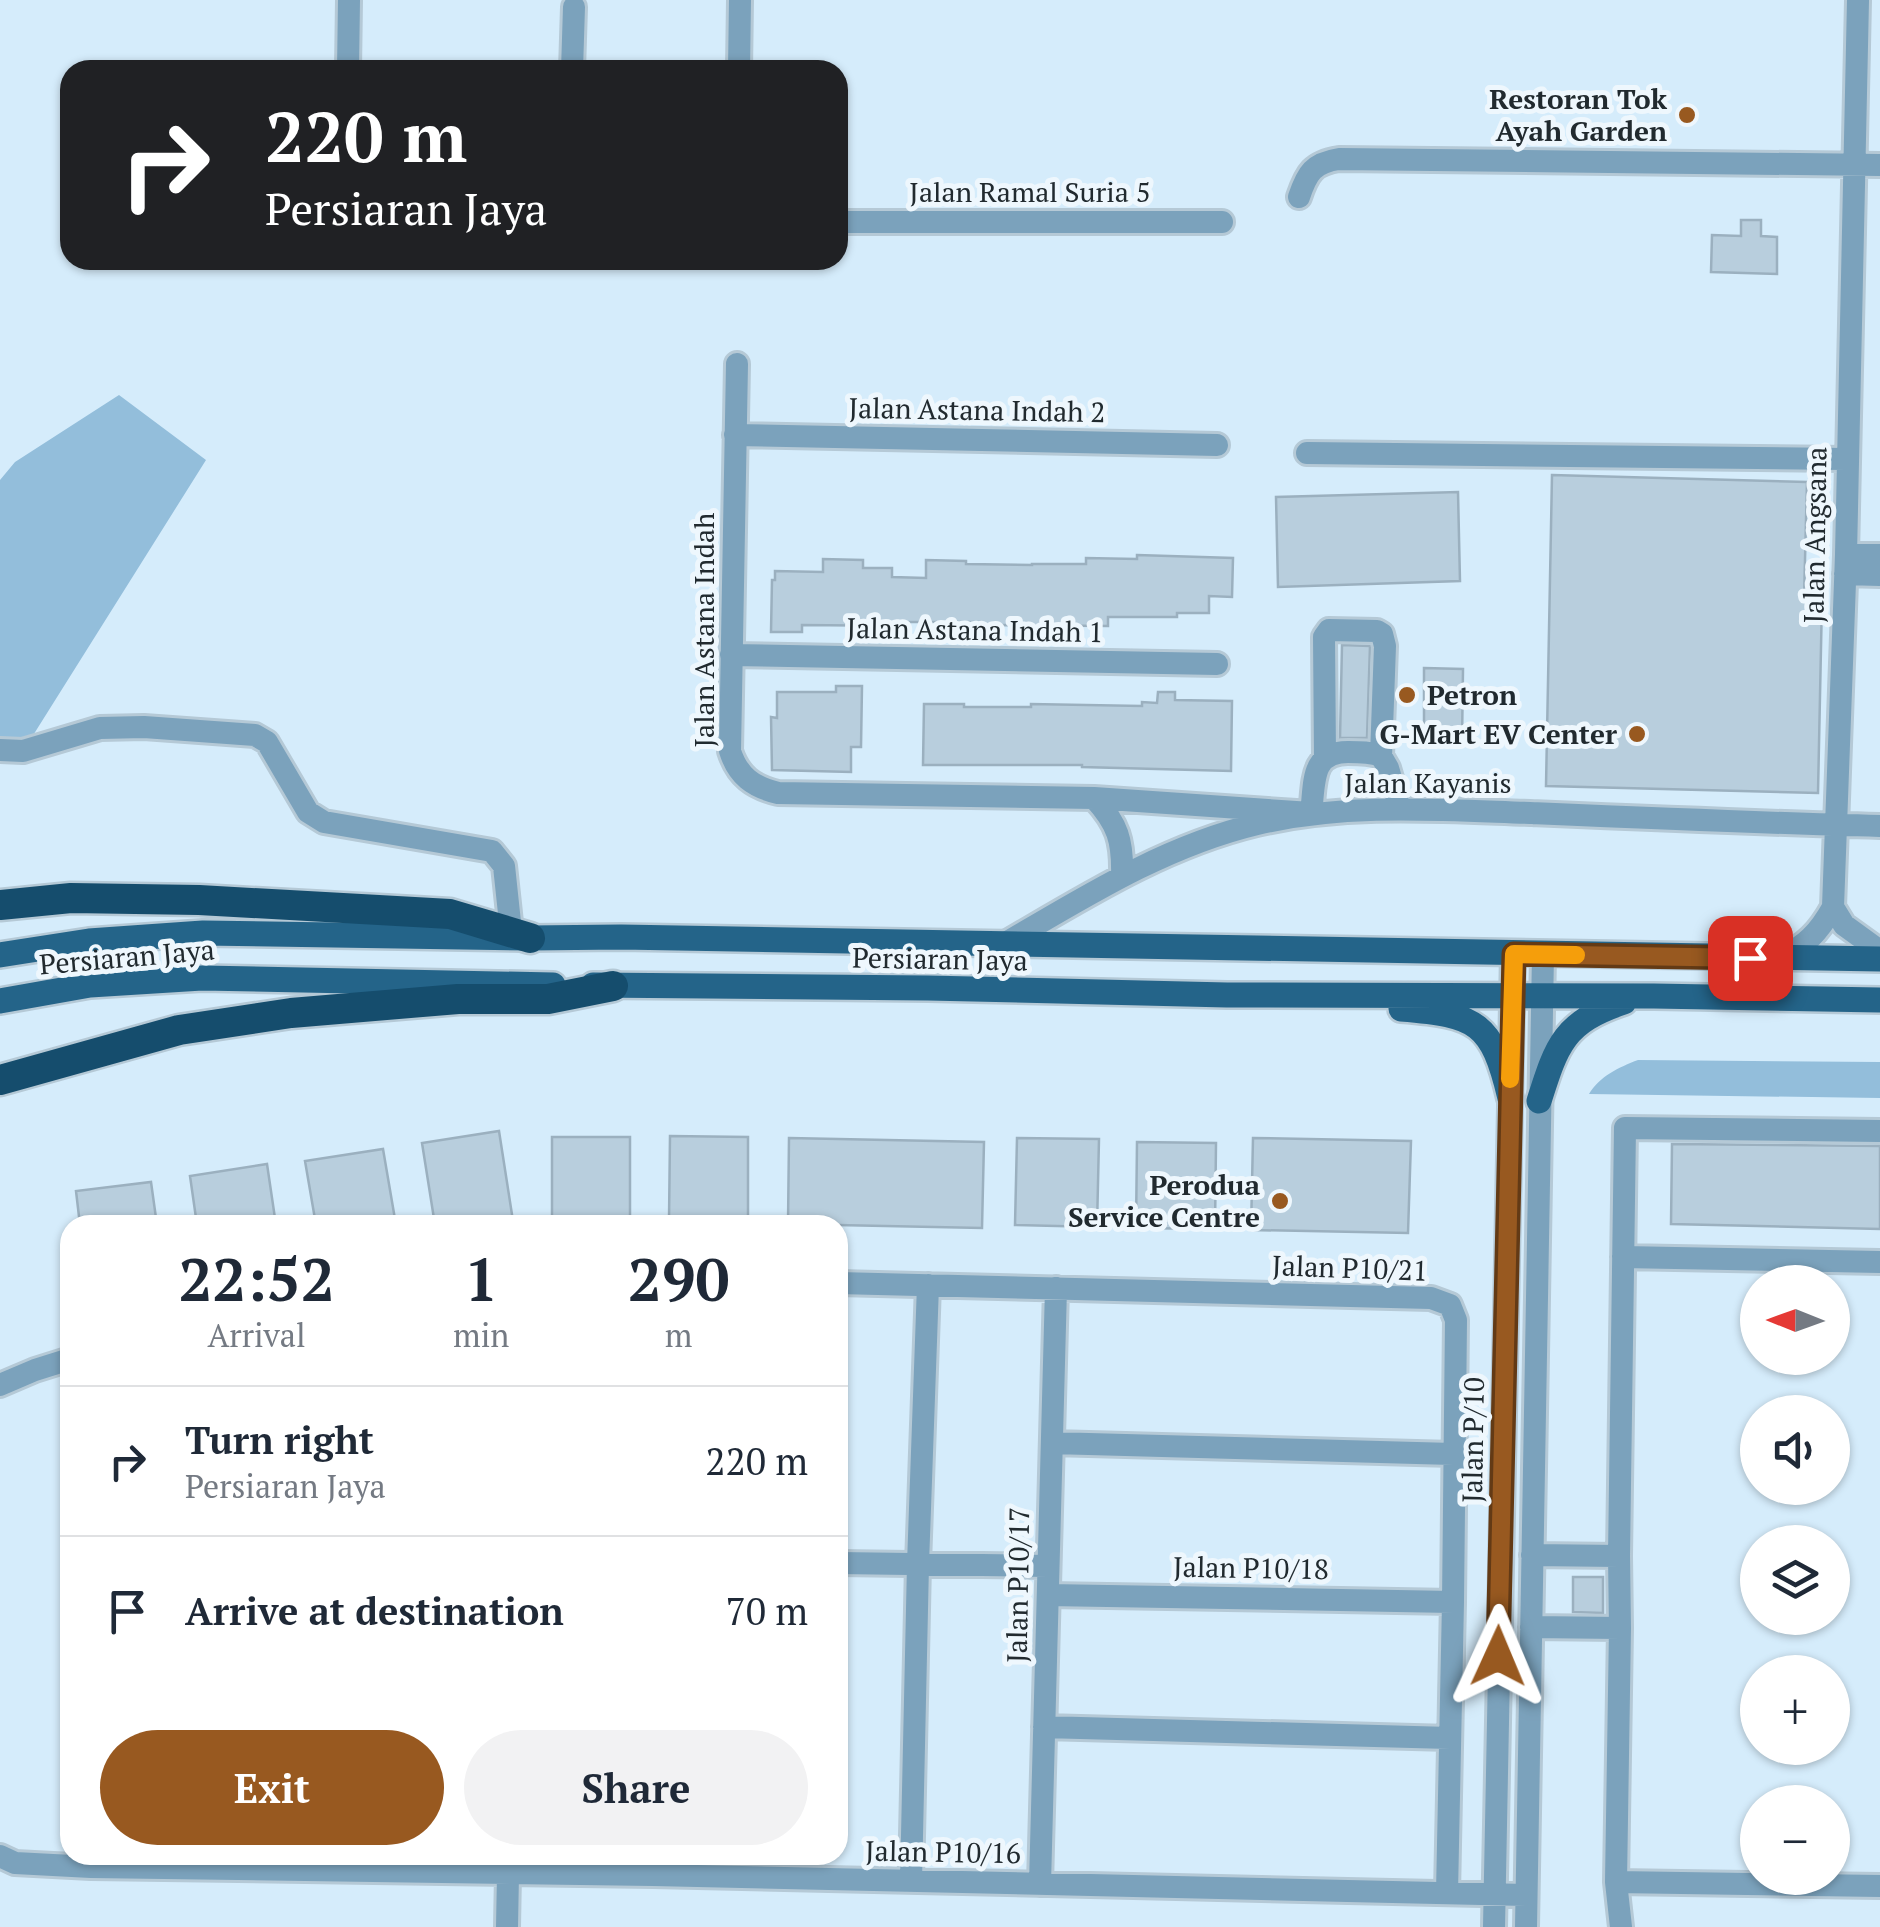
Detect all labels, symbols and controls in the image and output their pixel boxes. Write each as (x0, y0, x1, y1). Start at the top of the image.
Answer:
place label: Restoran Tok Ayah Garden (1489, 80, 1668, 149)
text: 220 m (265, 89, 467, 182)
icon: right (100, 100, 230, 230)
marker: Restoran Tok Ayah Garden (1676, 104, 1698, 126)
street label: Jalan Ramal Suria 5 (909, 173, 1151, 210)
text: Persiaran Jaya (265, 178, 547, 238)
street label: Jalan Astana Indah 2 (848, 389, 1106, 430)
street label: Jalan Angsana (1794, 446, 1835, 624)
street label: Jalan Astana Indah (685, 512, 722, 748)
street label: Jalan Astana Indah 1 (846, 609, 1104, 650)
place label: Petron (1427, 676, 1517, 713)
marker: Petron (1396, 684, 1418, 706)
place label: G-Mart EV Center (1380, 715, 1617, 752)
marker: G-Mart EV Center (1626, 723, 1648, 745)
street label: Jalan Kayanis (1344, 764, 1512, 801)
pin (1708, 916, 1793, 1001)
street label: Persiaran Jaya (38, 930, 216, 983)
icon: arrive (1723, 931, 1778, 986)
street label: Persiaran Jaya (852, 938, 1028, 979)
place label: Perodua Service Centre (1068, 1166, 1260, 1235)
marker: Perodua Service Centre (1269, 1190, 1291, 1212)
text: 22:52 (178, 1239, 335, 1318)
text: 1 (464, 1239, 498, 1318)
text: 290 (628, 1239, 730, 1318)
street label: Jalan P10/21 (1272, 1246, 1428, 1289)
north arrow (1740, 1265, 1850, 1375)
map controls (1740, 1265, 1850, 1895)
text: Arrival (208, 1314, 306, 1356)
text: min (453, 1314, 509, 1356)
text: m (665, 1314, 692, 1356)
street label: Jalan P/10 (1453, 1377, 1492, 1503)
button: sound (1740, 1395, 1850, 1505)
text: Turn right (185, 1415, 374, 1465)
icon: right (100, 1434, 155, 1489)
text: 220 m (705, 1436, 808, 1486)
text: Persiaran Jaya (185, 1465, 386, 1507)
street label: Jalan P10/17 (998, 1507, 1037, 1663)
button: layers (1740, 1525, 1850, 1635)
street label: Jalan P10/18 (1173, 1548, 1329, 1587)
icon: arrive (100, 1584, 155, 1639)
text: Arrive at destination (185, 1586, 564, 1636)
text: 70 m (725, 1586, 808, 1636)
position arrow (1446, 1604, 1550, 1708)
button: + (1740, 1655, 1850, 1765)
button: Exit (100, 1730, 444, 1845)
button: Share (464, 1730, 808, 1845)
button: − (1740, 1785, 1850, 1895)
street label: Jalan P10/16 (865, 1832, 1021, 1871)

